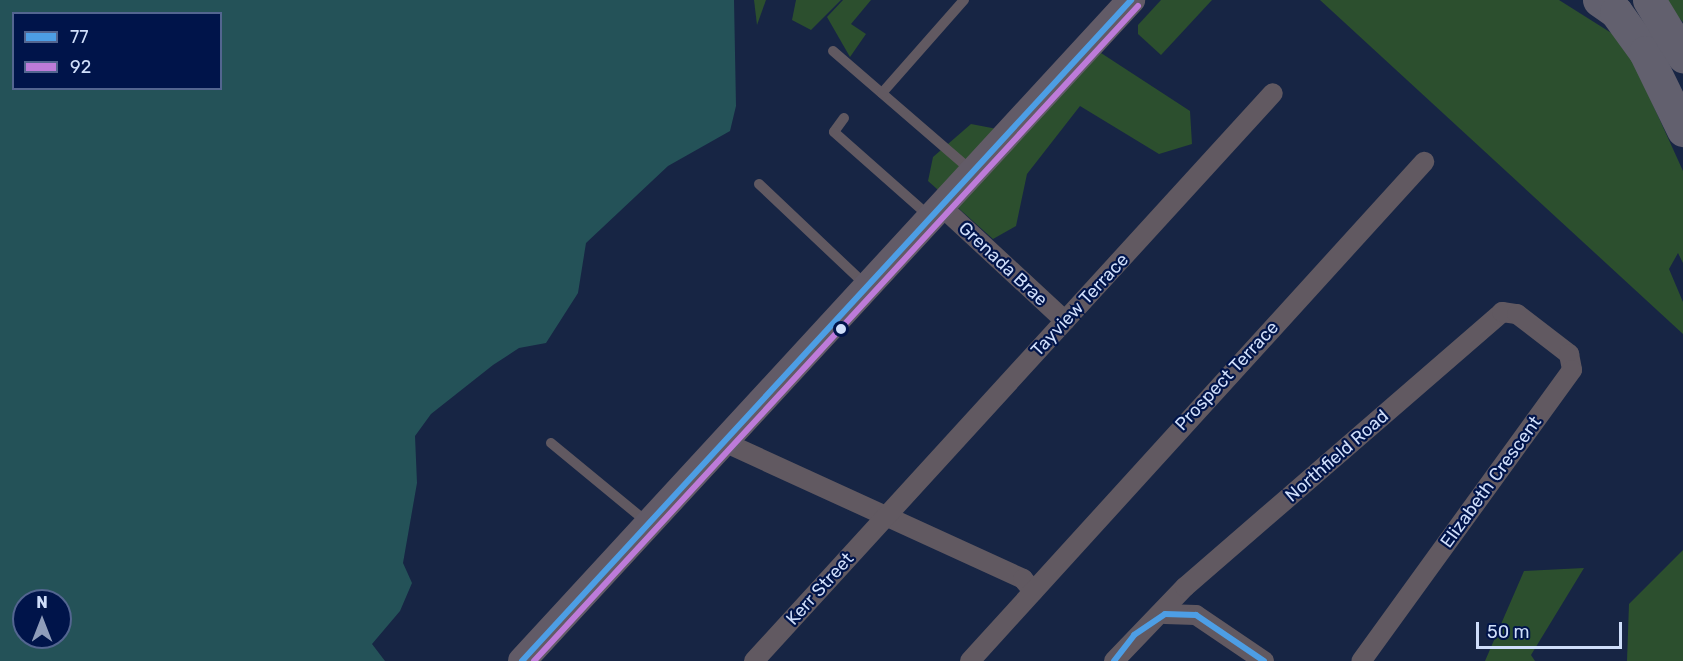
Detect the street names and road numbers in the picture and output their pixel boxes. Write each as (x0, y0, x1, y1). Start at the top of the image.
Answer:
street label: Grenada Brae (954, 217, 1052, 311)
street label: Tayview Terrace (1027, 249, 1133, 361)
street label: Prospect Terrace (1171, 317, 1283, 435)
street label: Northfield Road (1281, 405, 1393, 507)
street label: Elizabeth Crescent (1436, 412, 1546, 552)
street label: Kerr Street (782, 548, 858, 630)

